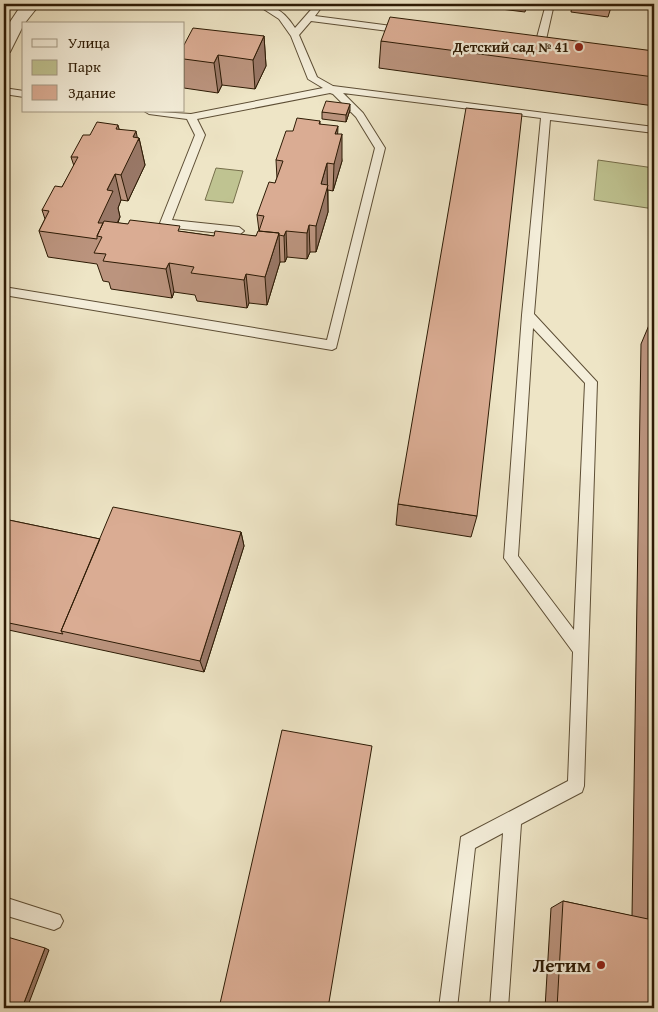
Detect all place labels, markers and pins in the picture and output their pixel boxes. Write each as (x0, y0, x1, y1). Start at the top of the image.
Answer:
place label: Детский сад № 41 (452, 37, 569, 57)
marker: Детский сад № 41 (573, 41, 585, 53)
place label: Летим (533, 951, 591, 979)
marker: Летим (595, 959, 607, 971)

